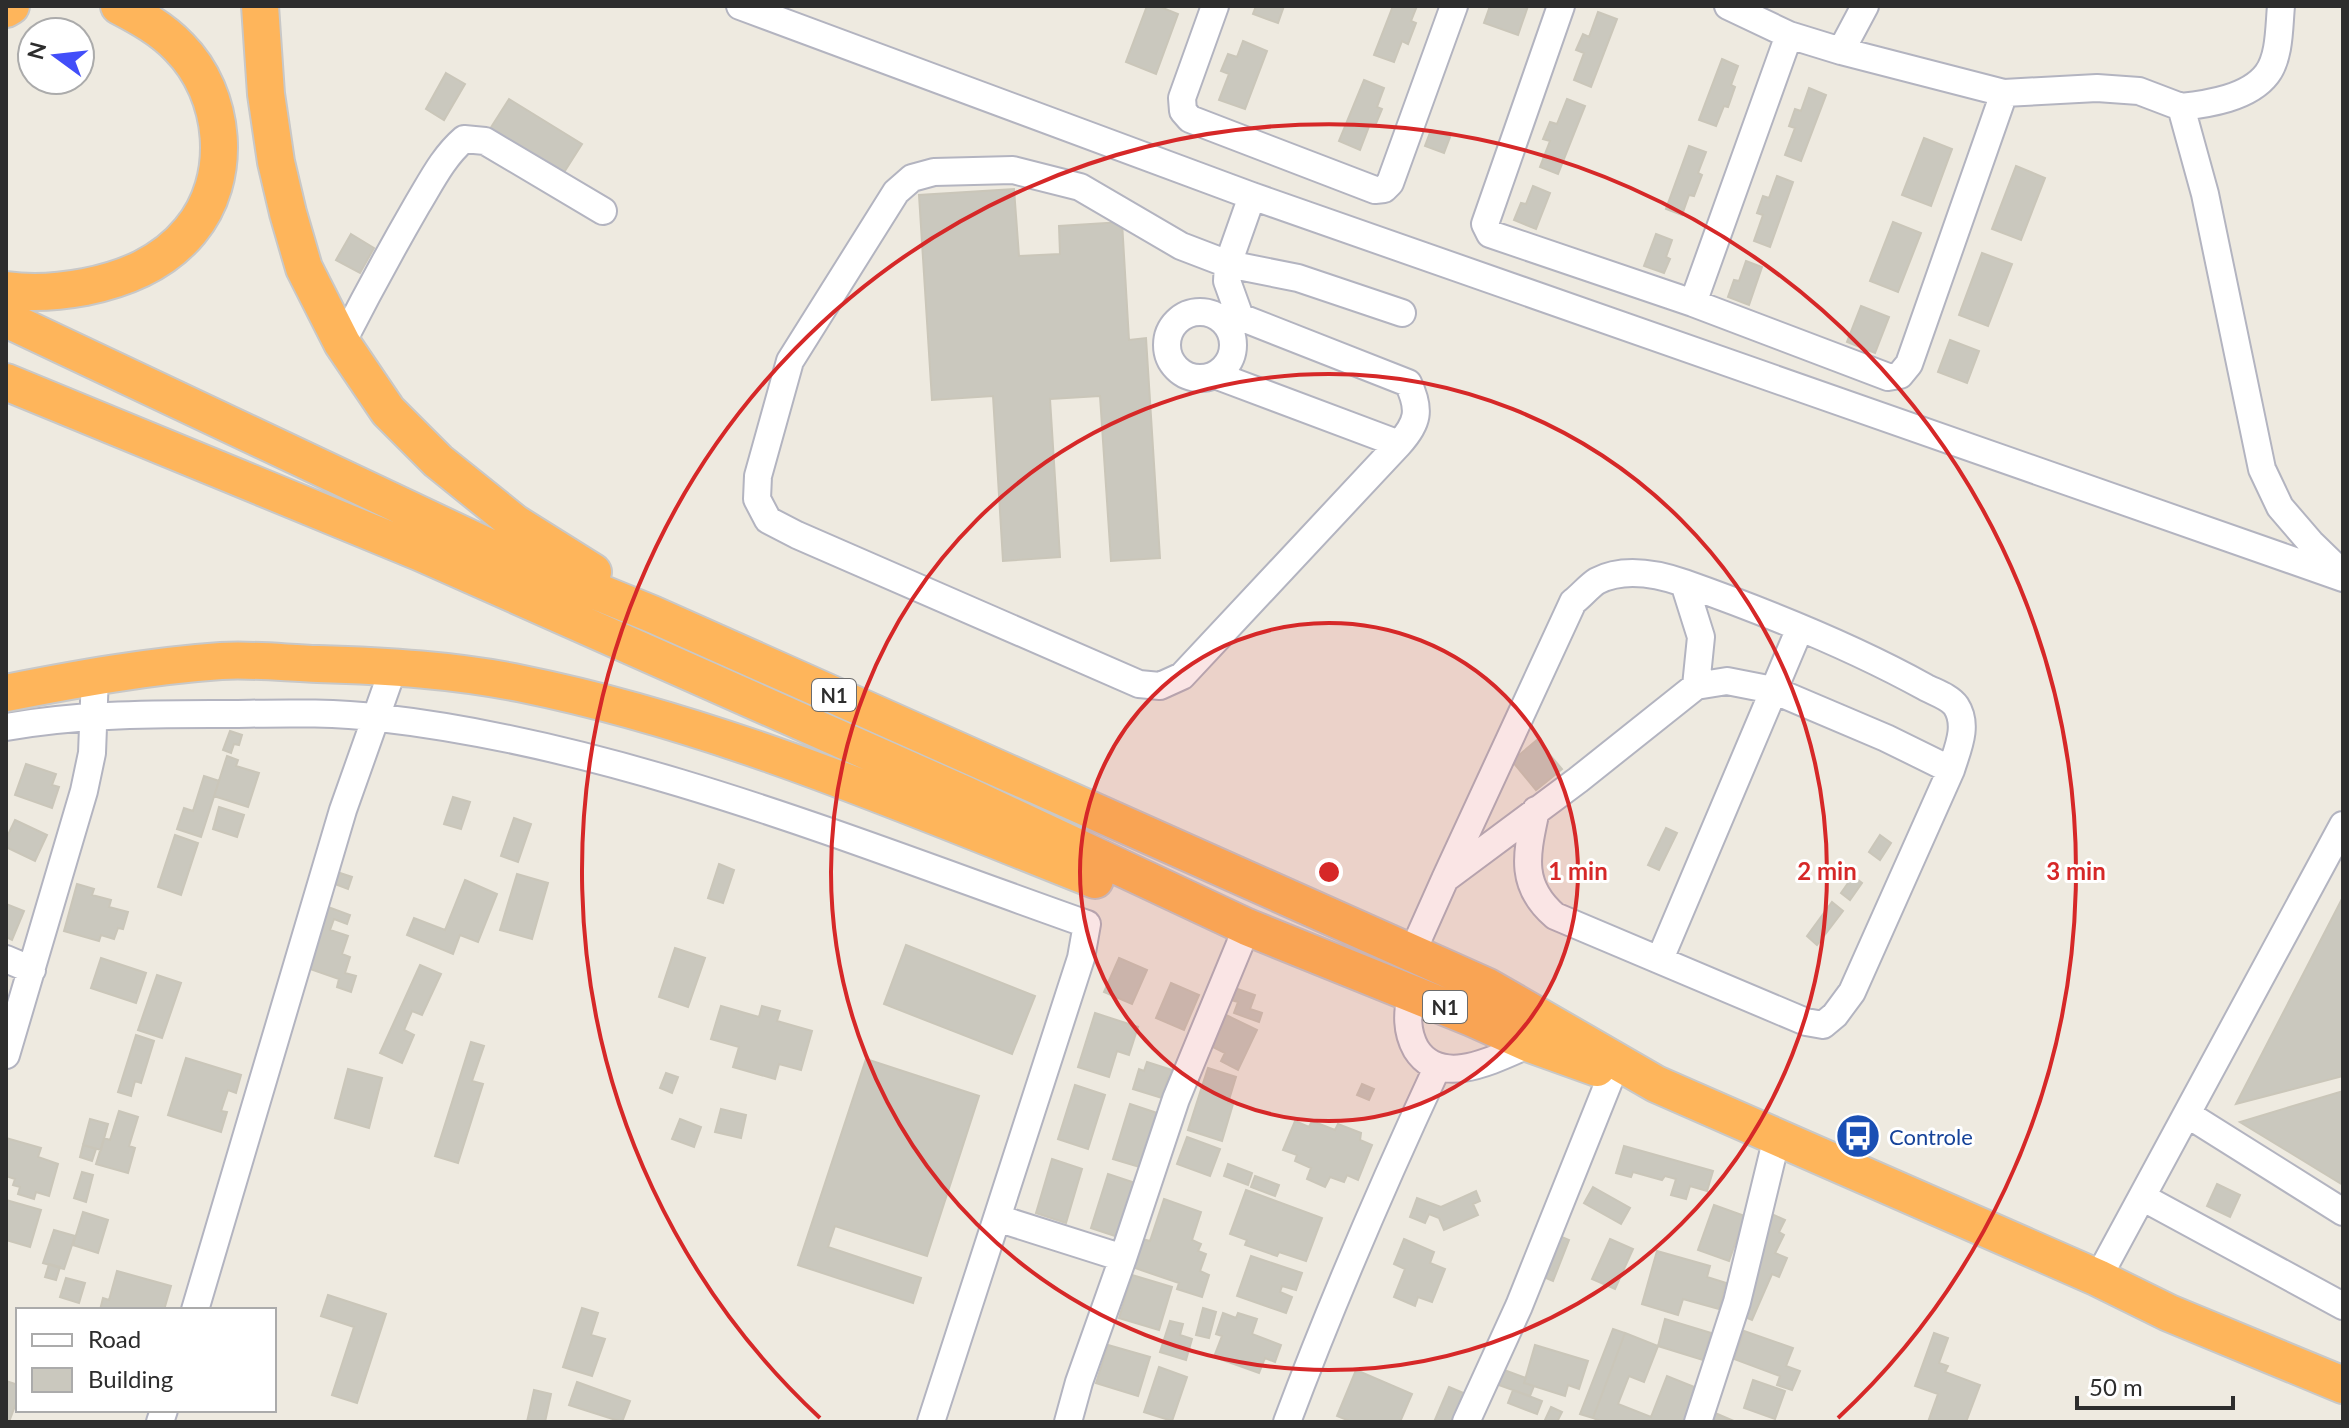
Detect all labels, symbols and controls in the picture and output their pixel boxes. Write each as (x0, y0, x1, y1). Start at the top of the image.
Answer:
north arrow (16, 16, 96, 96)
text: N (21, 39, 51, 62)
road number: N1 (812, 679, 856, 711)
text: 1 min (1548, 856, 1608, 885)
text: 2 min (1797, 856, 1857, 885)
text: 3 min (2046, 856, 2106, 885)
centre of rings (1315, 858, 1343, 886)
road number: N1 (1423, 991, 1467, 1023)
bus stop icon: Controle (1834, 1112, 1882, 1160)
place label: Controle (1889, 1123, 1973, 1150)
legend (16, 1308, 276, 1412)
text: Road (88, 1324, 141, 1353)
scale bar (2077, 1360, 2233, 1410)
text: Building (88, 1364, 173, 1393)
text: 50 m (2089, 1372, 2143, 1401)

